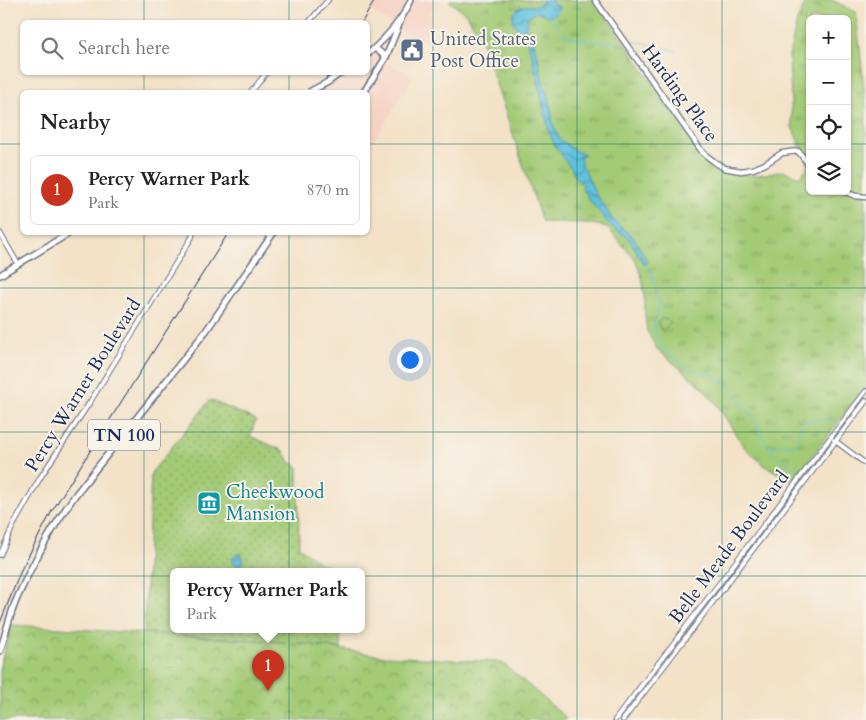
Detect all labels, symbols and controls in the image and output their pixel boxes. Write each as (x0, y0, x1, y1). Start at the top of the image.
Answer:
map controls (806, 15, 851, 195)
button: + (806, 15, 851, 60)
search box (20, 20, 370, 75)
place label: United States Post Office (430, 26, 536, 74)
icon: search (38, 34, 66, 62)
text: Search here (78, 35, 170, 61)
public building icon: United States Post Office (399, 37, 425, 63)
street label: Harding Place (636, 39, 724, 147)
button: − (806, 60, 851, 105)
button: locate (806, 105, 851, 150)
text: Nearby (40, 108, 111, 137)
button: layers (806, 150, 851, 195)
text: Percy Warner Park (88, 166, 250, 192)
text: 1 (53, 179, 61, 201)
text: 870 m (307, 179, 349, 201)
text: Park (88, 192, 119, 214)
street label: Percy Warner Boulevard (19, 293, 147, 477)
your location (397, 347, 423, 373)
road number: TN 100 (88, 420, 160, 450)
street label: Belle Meade Boulevard (663, 465, 795, 629)
place label: Cheekwood Mansion (226, 479, 324, 527)
museum icon: Cheekwood Mansion (196, 490, 222, 516)
popup (170, 568, 365, 633)
text: Percy Warner Park (187, 577, 348, 603)
text: Park (187, 603, 217, 625)
pin: 1 (252, 650, 284, 691)

